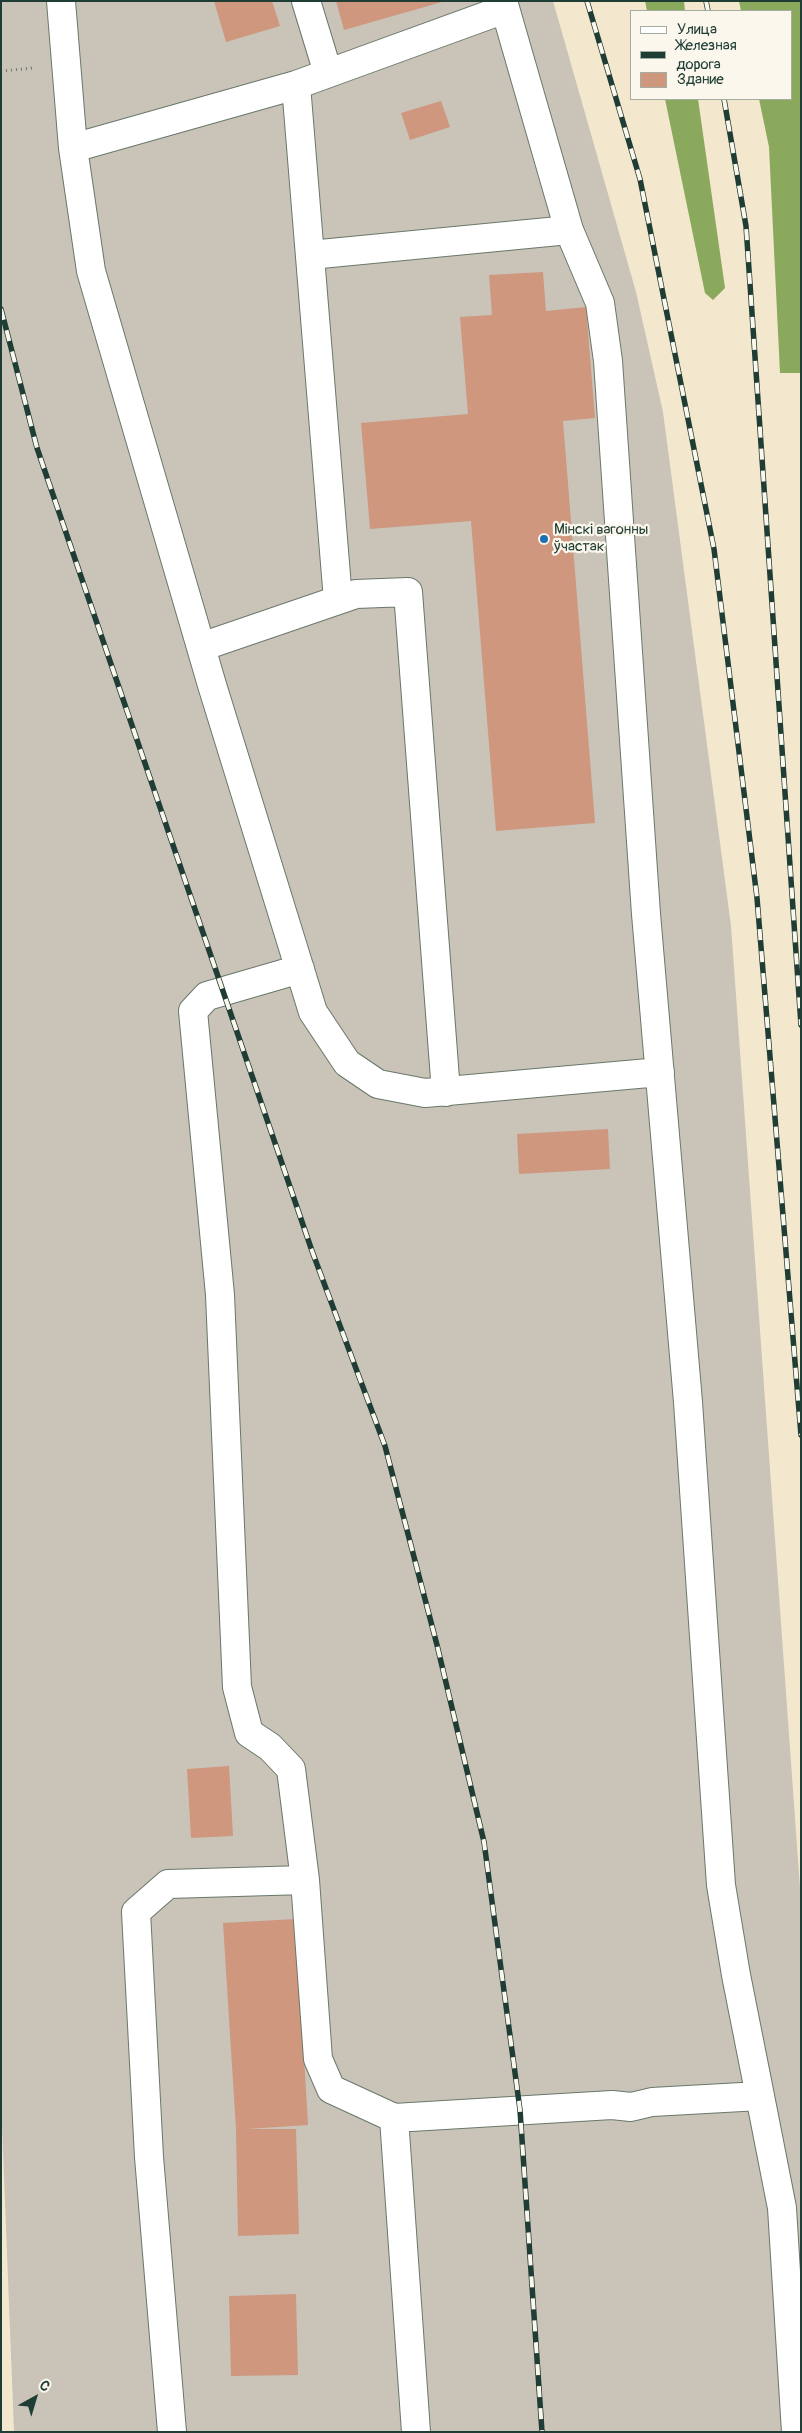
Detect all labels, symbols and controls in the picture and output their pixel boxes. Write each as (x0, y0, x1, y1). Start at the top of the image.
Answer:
legend (630, 10, 792, 100)
text: Улица (677, 20, 717, 39)
text: Железная дорога (676, 36, 737, 74)
text: Здание (677, 70, 724, 89)
place label: Мінскі вагонны ўчастак (554, 521, 648, 556)
marker: Мінскі вагонны ўчастак (538, 533, 550, 545)
north arrow (10, 2373, 60, 2423)
text: С (36, 2377, 53, 2395)

